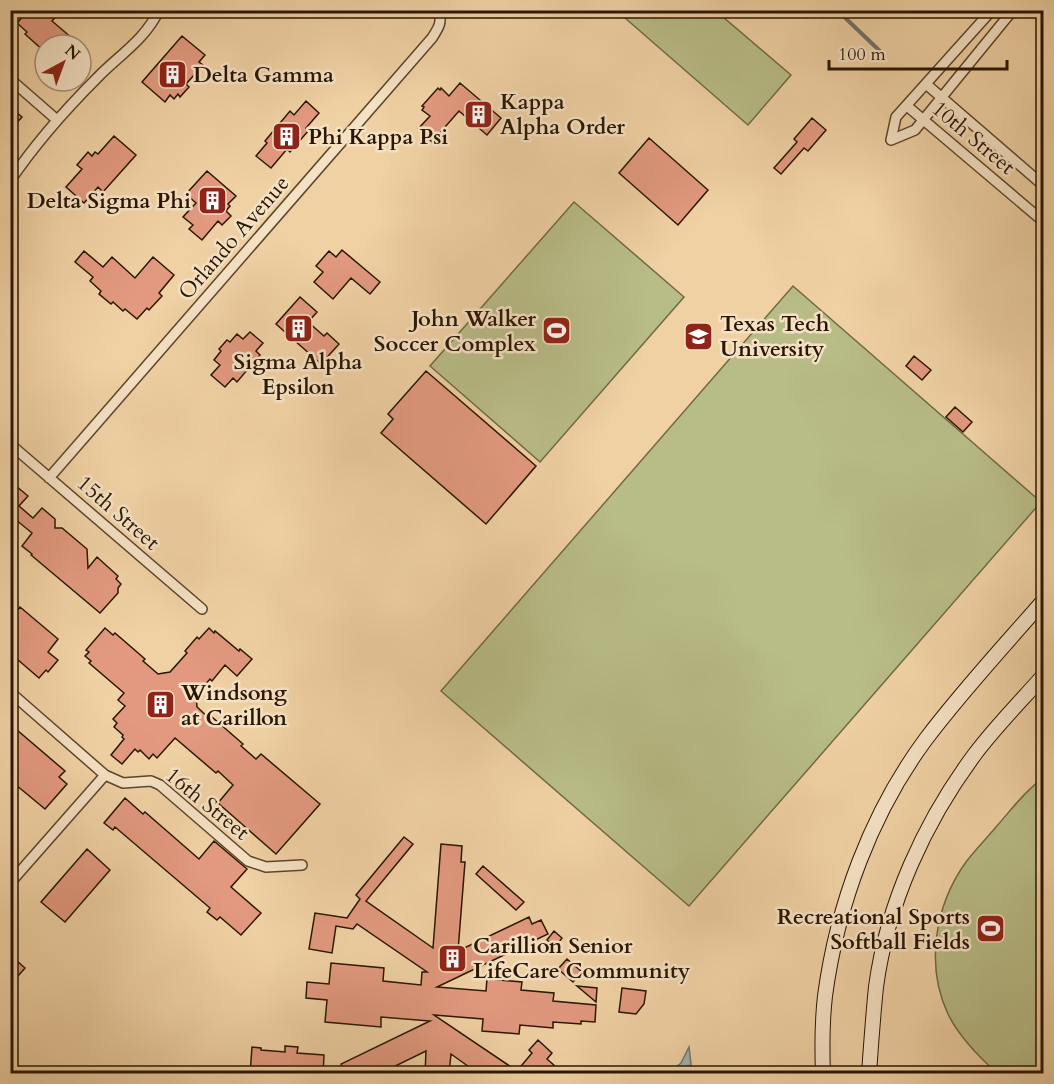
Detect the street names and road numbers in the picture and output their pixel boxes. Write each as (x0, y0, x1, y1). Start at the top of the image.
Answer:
street label: 10th Street (925, 94, 1021, 182)
street label: Orlando Avenue (171, 169, 296, 306)
street label: 15th Street (71, 468, 166, 557)
street label: 16th Street (159, 761, 256, 847)

